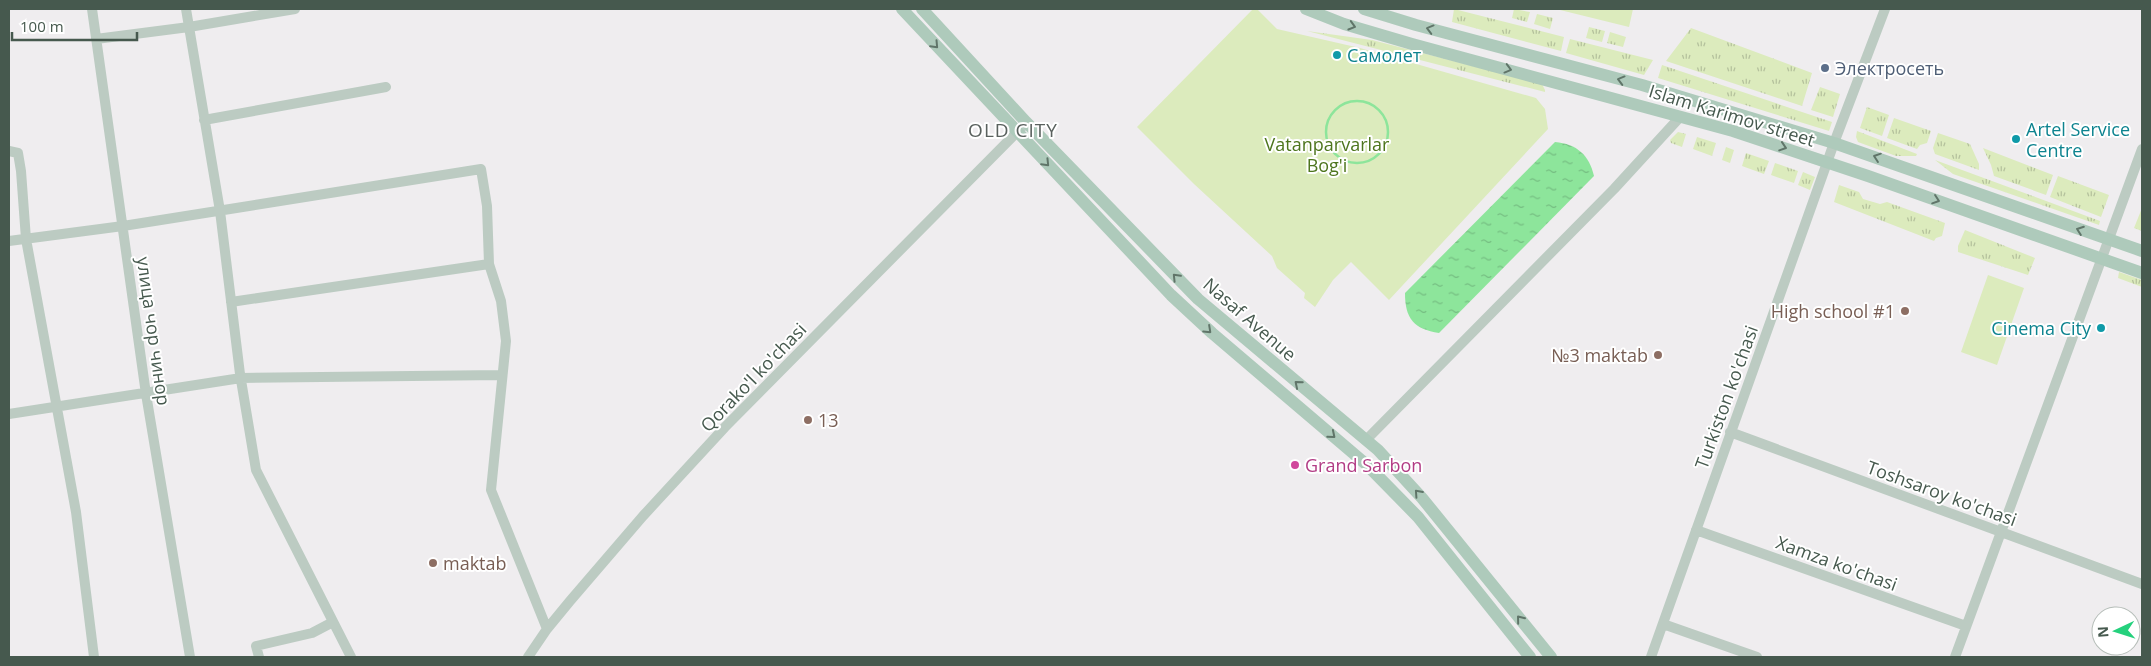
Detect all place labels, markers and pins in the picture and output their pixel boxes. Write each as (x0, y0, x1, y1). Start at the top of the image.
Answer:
place label: Самолет (1347, 43, 1422, 67)
marker: Самолет (1331, 49, 1343, 61)
place label: Электросеть (1835, 56, 1944, 80)
marker: Электросеть (1819, 62, 1831, 74)
place label: Artel Service Centre (2026, 117, 2130, 162)
marker: Artel Service Centre (2010, 133, 2022, 145)
place label: High school #1 (1771, 299, 1895, 323)
marker: High school #1 (1899, 305, 1911, 317)
place label: Cinema City (1991, 316, 2092, 340)
marker: Cinema City (2095, 322, 2107, 334)
place label: №3 maktab (1551, 343, 1648, 367)
marker: №3 maktab (1652, 349, 1664, 361)
place label: 13 (818, 408, 839, 432)
marker: 13 (802, 414, 814, 426)
place label: Grand Sarbon (1305, 453, 1422, 477)
marker: Grand Sarbon (1289, 459, 1301, 471)
place label: maktab (443, 551, 507, 575)
marker: maktab (427, 557, 439, 569)

